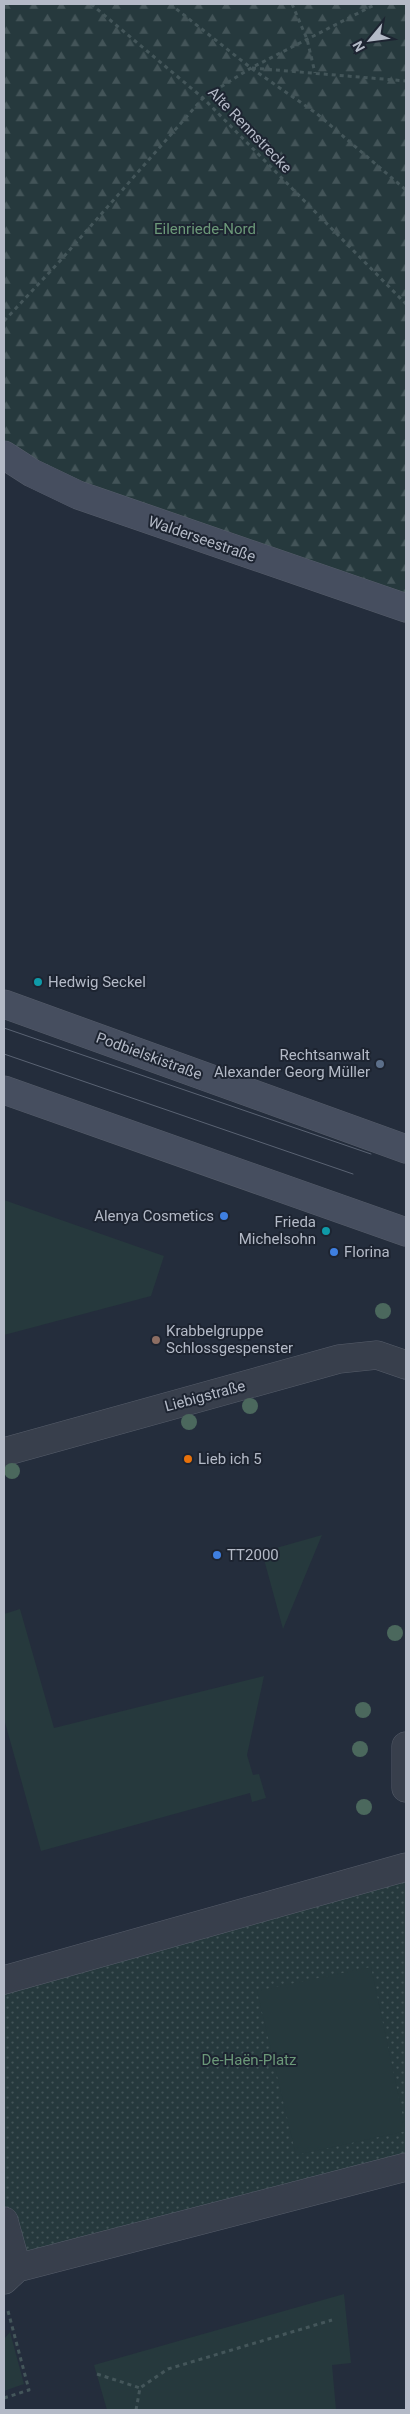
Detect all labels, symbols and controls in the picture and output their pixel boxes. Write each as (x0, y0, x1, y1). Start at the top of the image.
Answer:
north arrow (345, 15, 395, 65)
text: N (349, 38, 368, 55)
street label: Alte Rennstrecke (204, 83, 296, 177)
park label: Eilenriede-Nord (154, 220, 256, 238)
street label: Walderseestraße (146, 512, 258, 566)
place label: Hedwig Seckel (48, 973, 146, 991)
marker: Hedwig Seckel (32, 976, 44, 988)
street label: Podbielskistraße (94, 1028, 205, 1084)
place label: Rechtsanwalt Alexander Georg Müller (214, 1046, 370, 1081)
marker: Rechtsanwalt Alexander Georg Müller (374, 1058, 386, 1070)
place label: Alenya Cosmetics (94, 1207, 214, 1225)
marker: Alenya Cosmetics (218, 1210, 230, 1222)
place label: Frieda Michelsohn (239, 1213, 316, 1248)
marker: Frieda Michelsohn (320, 1225, 332, 1237)
place label: Florina (344, 1243, 390, 1261)
marker: Florina (328, 1246, 340, 1258)
place label: Krabbelgruppe Schlossgespenster (166, 1322, 293, 1357)
marker: Krabbelgruppe Schlossgespenster (150, 1334, 162, 1346)
street label: Liebigstraße (163, 1377, 247, 1415)
place label: Lieb ich 5 (198, 1450, 262, 1468)
marker: Lieb ich 5 (182, 1453, 194, 1465)
place label: TT2000 (227, 1546, 279, 1564)
marker: TT2000 (211, 1549, 223, 1561)
park label: De-Haën-Platz (202, 2051, 296, 2069)

